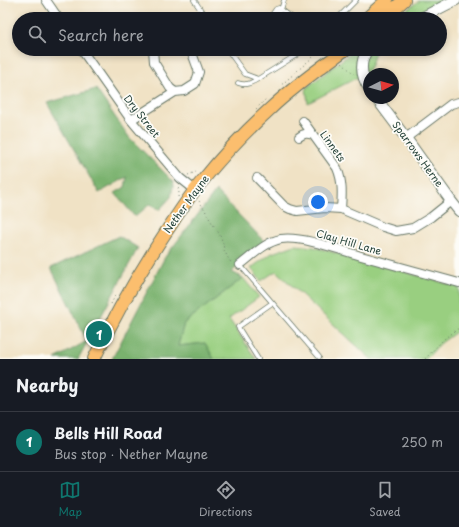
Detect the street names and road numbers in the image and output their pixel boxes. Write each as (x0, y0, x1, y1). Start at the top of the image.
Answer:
street label: Dry Street (121, 91, 164, 140)
street label: Sparrows Herne (389, 118, 448, 190)
street label: Linnets (317, 127, 350, 164)
street label: Nether Mayne (159, 171, 212, 236)
street label: Clay Hill Lane (315, 225, 384, 258)

